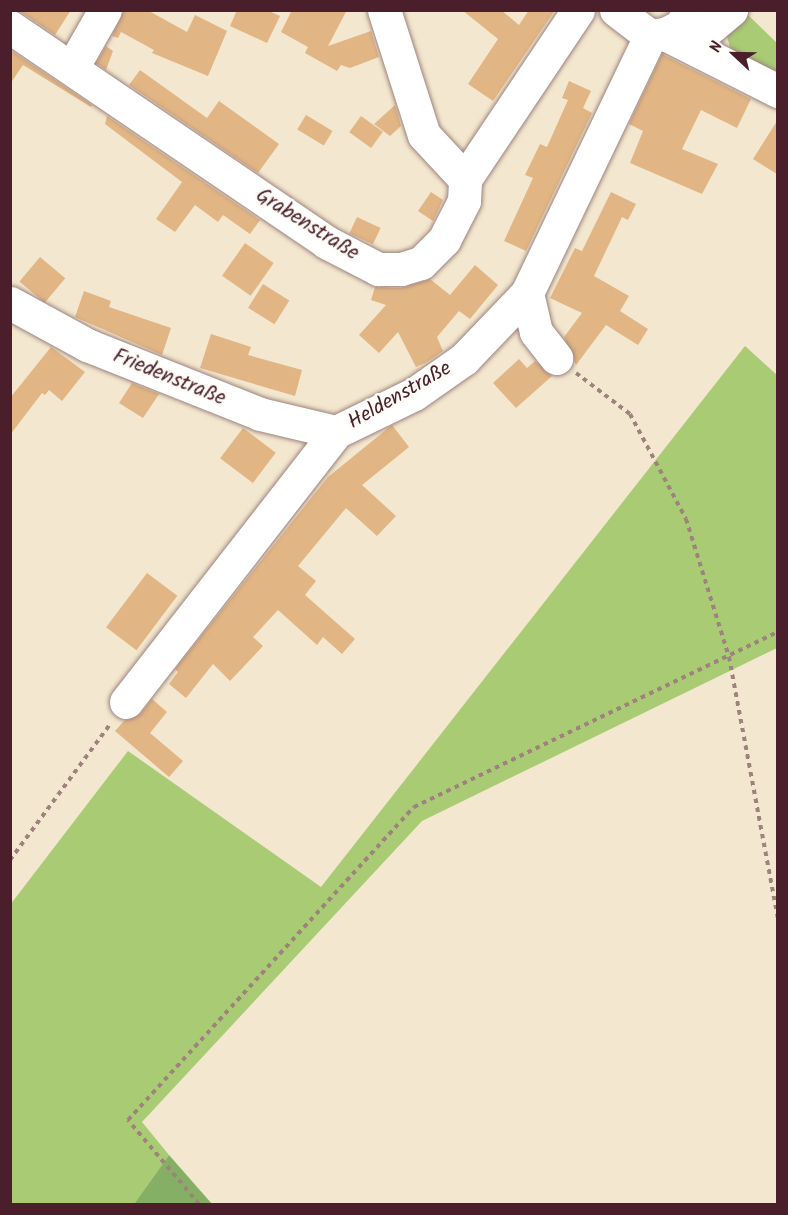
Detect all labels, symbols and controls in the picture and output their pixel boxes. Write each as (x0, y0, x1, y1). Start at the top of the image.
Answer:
north arrow (704, 24, 764, 84)
text: N (703, 38, 730, 56)
street label: Grabenstraße (251, 183, 363, 267)
street label: Friedenstraße (109, 344, 229, 412)
street label: Heldenstraße (344, 356, 456, 436)

